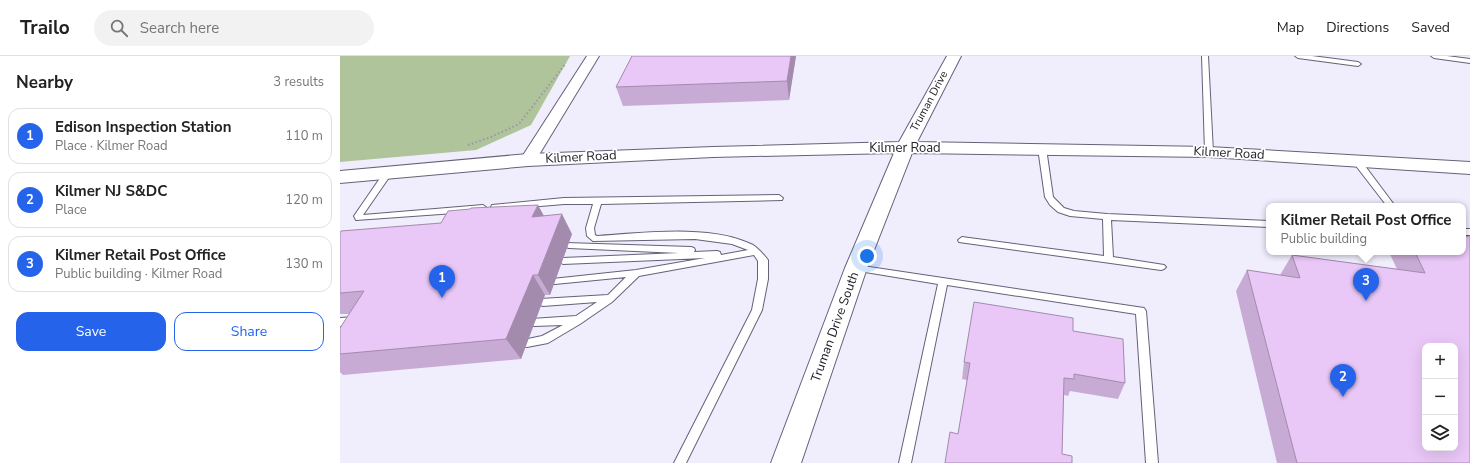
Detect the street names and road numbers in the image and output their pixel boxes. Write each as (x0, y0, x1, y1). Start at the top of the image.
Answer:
street label: Truman Drive (907, 68, 951, 134)
street label: Kilmer Road (869, 139, 941, 157)
street label: Kilmer Road (1193, 142, 1265, 164)
street label: Kilmer Road (545, 146, 617, 168)
street label: Truman Drive South (807, 269, 863, 385)

